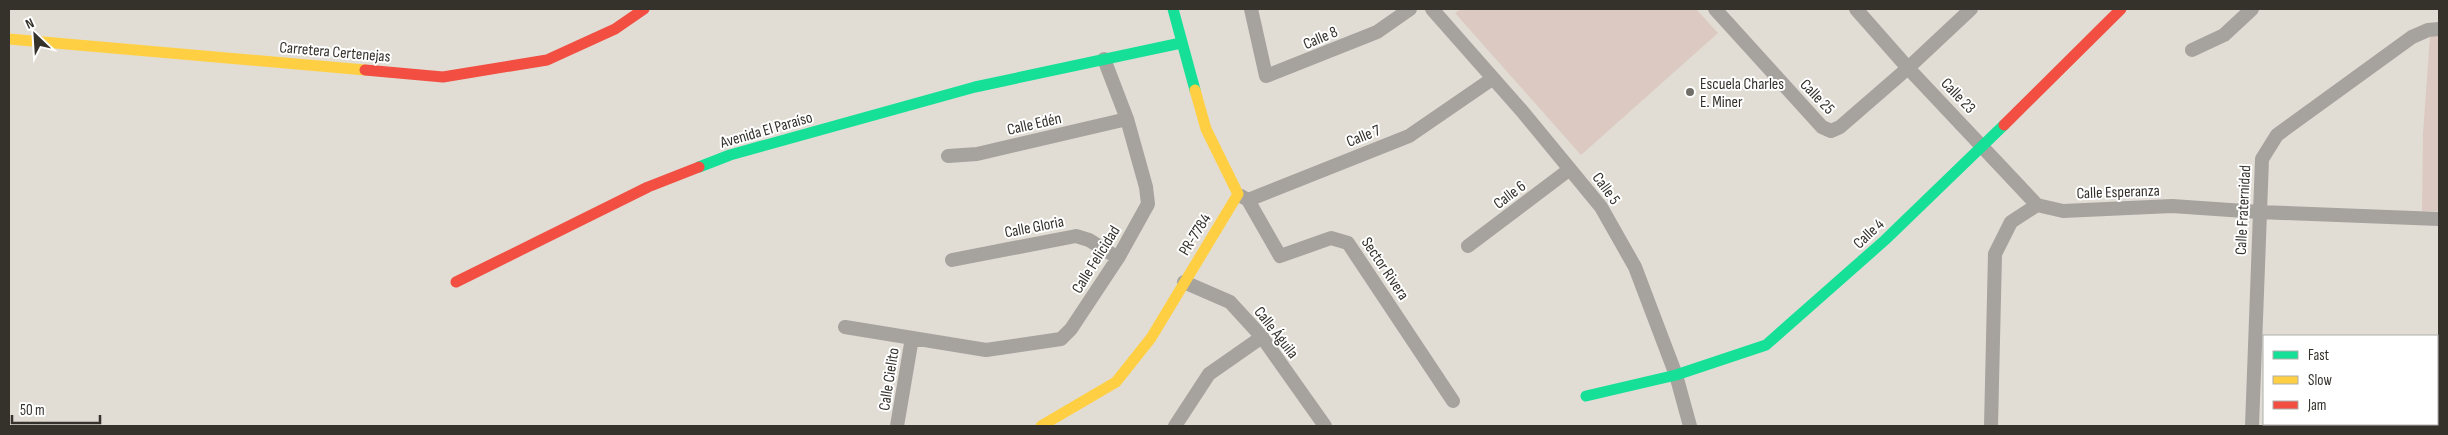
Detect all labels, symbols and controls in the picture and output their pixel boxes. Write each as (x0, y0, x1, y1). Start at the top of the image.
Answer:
north arrow (10, 10, 60, 60)
text: N (23, 14, 37, 33)
street label: Calle 8 (1300, 23, 1341, 54)
street label: Carretera Certenejas (279, 38, 391, 67)
street label: Calle 23 (1937, 74, 1979, 118)
place label: Escuela Charles E. Miner (1700, 75, 1784, 112)
street label: Calle 25 (1796, 75, 1838, 119)
marker: Escuela Charles E. Miner (1684, 86, 1696, 98)
street label: Avenida El Paraíso (717, 108, 815, 153)
street label: Calle Edén (1005, 109, 1063, 140)
street label: Calle 7 (1344, 121, 1384, 152)
street label: Calle Fraternidad (2232, 165, 2255, 256)
street label: Calle 5 (1588, 169, 1624, 209)
street label: Calle 6 (1490, 177, 1530, 213)
street label: Calle Esperanza (2076, 182, 2160, 203)
street label: PR-7784 (1175, 210, 1216, 259)
street label: Calle Gloria (1003, 212, 1066, 243)
street label: Calle 4 (1850, 215, 1889, 253)
street label: Calle Felicidad (1068, 223, 1124, 297)
street label: Sector Rivera (1357, 234, 1413, 304)
street label: Calle Águila (1250, 303, 1302, 363)
legend (2263, 335, 2438, 425)
street label: Calle Cielito (875, 346, 904, 412)
text: Fast (2308, 346, 2330, 365)
text: Slow (2308, 371, 2332, 390)
scale bar (12, 392, 100, 424)
text: Jam (2307, 396, 2326, 415)
text: 50 m (20, 401, 45, 420)

